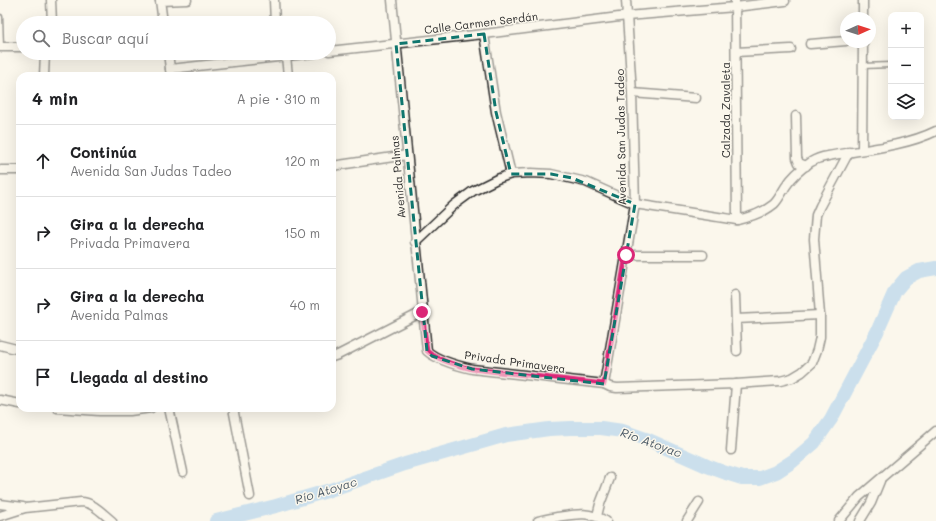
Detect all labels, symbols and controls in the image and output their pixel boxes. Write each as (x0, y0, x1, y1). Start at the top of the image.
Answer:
street label: Calle Carmen Serdán (423, 8, 539, 37)
north arrow (840, 12, 876, 48)
map controls (888, 12, 924, 120)
button: + (888, 12, 924, 48)
search box (16, 16, 336, 60)
icon: search (30, 27, 52, 49)
text: Buscar aquí (62, 28, 149, 48)
button: − (888, 48, 924, 84)
street label: Calzada Zavaleta (718, 62, 733, 158)
street label: Avenida San Judas Tadeo (612, 68, 629, 205)
button: layers (888, 84, 924, 120)
text: 4 min (32, 87, 78, 109)
text: A pie · 310 m (237, 90, 320, 107)
street label: Avenida Palmas (386, 135, 409, 219)
text: Continúa (70, 142, 137, 162)
icon: ahead (32, 150, 54, 172)
text: 120 m (284, 152, 320, 169)
text: Avenida San Judas Tadeo (70, 162, 232, 179)
text: Gira a la derecha (70, 214, 204, 234)
icon: right (32, 222, 54, 244)
text: 150 m (284, 224, 320, 241)
text: Privada Primavera (70, 234, 190, 251)
route start (617, 246, 635, 264)
text: Gira a la derecha (70, 286, 204, 306)
icon: right (32, 294, 54, 316)
text: 40 m (290, 296, 320, 313)
route end (413, 303, 431, 321)
text: Avenida Palmas (70, 306, 168, 323)
street label: Privada Primavera (464, 347, 567, 376)
icon: arrive (32, 366, 54, 388)
text: Llegada al destino (70, 367, 208, 387)
water label: Río Atoyac (619, 424, 684, 461)
water label: Río Atoyac (293, 473, 359, 507)

